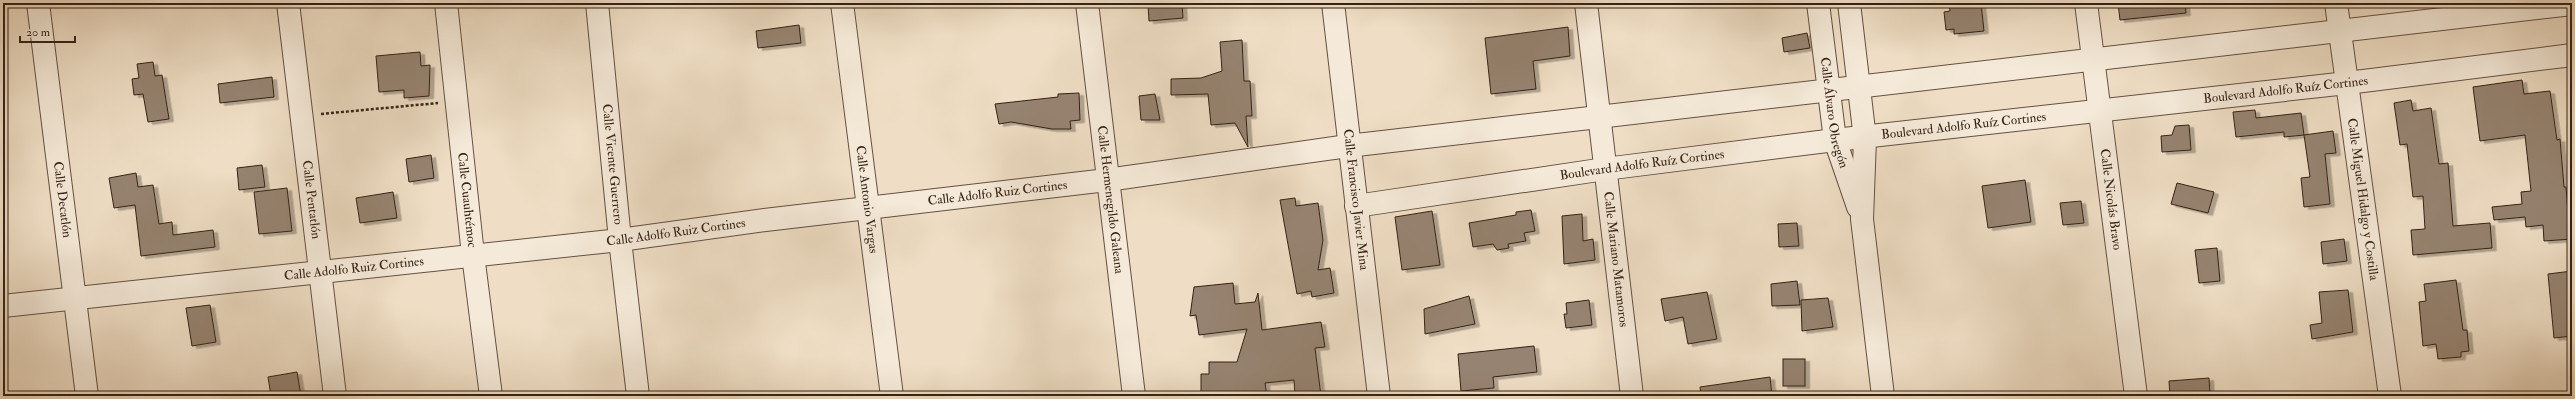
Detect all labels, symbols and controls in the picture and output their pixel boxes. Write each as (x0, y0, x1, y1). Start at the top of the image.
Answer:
scale bar (20, 18, 75, 44)
text: 20 m (26, 25, 51, 40)
street label: Calle Álvaro Obregón (1817, 56, 1852, 171)
street label: Boulevard Adolfo Ruíz Cortines (2202, 72, 2370, 107)
street label: Calle Vicente Guerrero (599, 103, 626, 225)
street label: Boulevard Adolfo Ruíz Cortines (1880, 108, 2047, 143)
street label: Calle Miguel Hidalgo y Costilla (2344, 117, 2382, 282)
street label: Calle Hermenegildo Galeana (1094, 125, 1127, 275)
street label: Calle Francisco Javier Mina (1340, 128, 1372, 272)
street label: Calle Antonio Vargas (852, 145, 882, 255)
street label: Boulevard Adolfo Ruíz Cortines (1559, 146, 1726, 184)
street label: Calle Nicolás Bravo (2097, 148, 2125, 251)
street label: Calle Cuauhtémoc (454, 151, 480, 248)
street label: Calle Pentatlón (299, 159, 324, 240)
street label: Calle Decatlón (50, 160, 75, 239)
street label: Calle Adolfo Ruiz Cortines (927, 177, 1069, 209)
street label: Calle Mariano Matamoros (1600, 191, 1632, 328)
street label: Calle Adolfo Ruiz Cortines (606, 215, 747, 249)
street label: Calle Adolfo Ruiz Cortines (283, 253, 425, 284)

